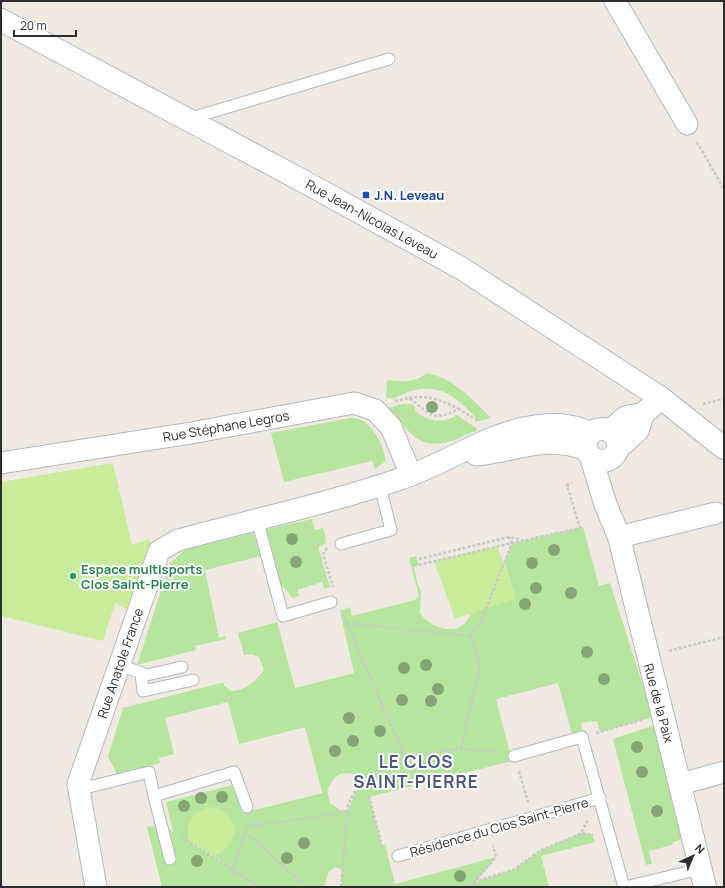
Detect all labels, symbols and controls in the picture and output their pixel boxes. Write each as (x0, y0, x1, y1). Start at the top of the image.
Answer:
scale bar (14, 12, 76, 38)
text: 20 m (20, 17, 47, 34)
street label: Rue Jean-Nicolas Leveau (302, 175, 442, 263)
place label: J.N. Leveau (374, 186, 444, 204)
marker: J.N. Leveau (361, 190, 371, 200)
street label: Rue Stéphane Legros (161, 406, 291, 446)
place label: Espace multisports Clos Saint-Pierre (81, 560, 203, 593)
marker: Espace multisports Clos Saint-Pierre (68, 571, 78, 581)
street label: Rue Anatole France (93, 605, 147, 721)
street label: Rue de la Paix (640, 661, 678, 745)
district label: LE CLOS SAINT-PIERRE (353, 750, 479, 793)
street label: Résidence du Clos Saint-Pierre (408, 793, 591, 861)
north arrow (673, 836, 713, 876)
text: N (692, 840, 708, 857)

